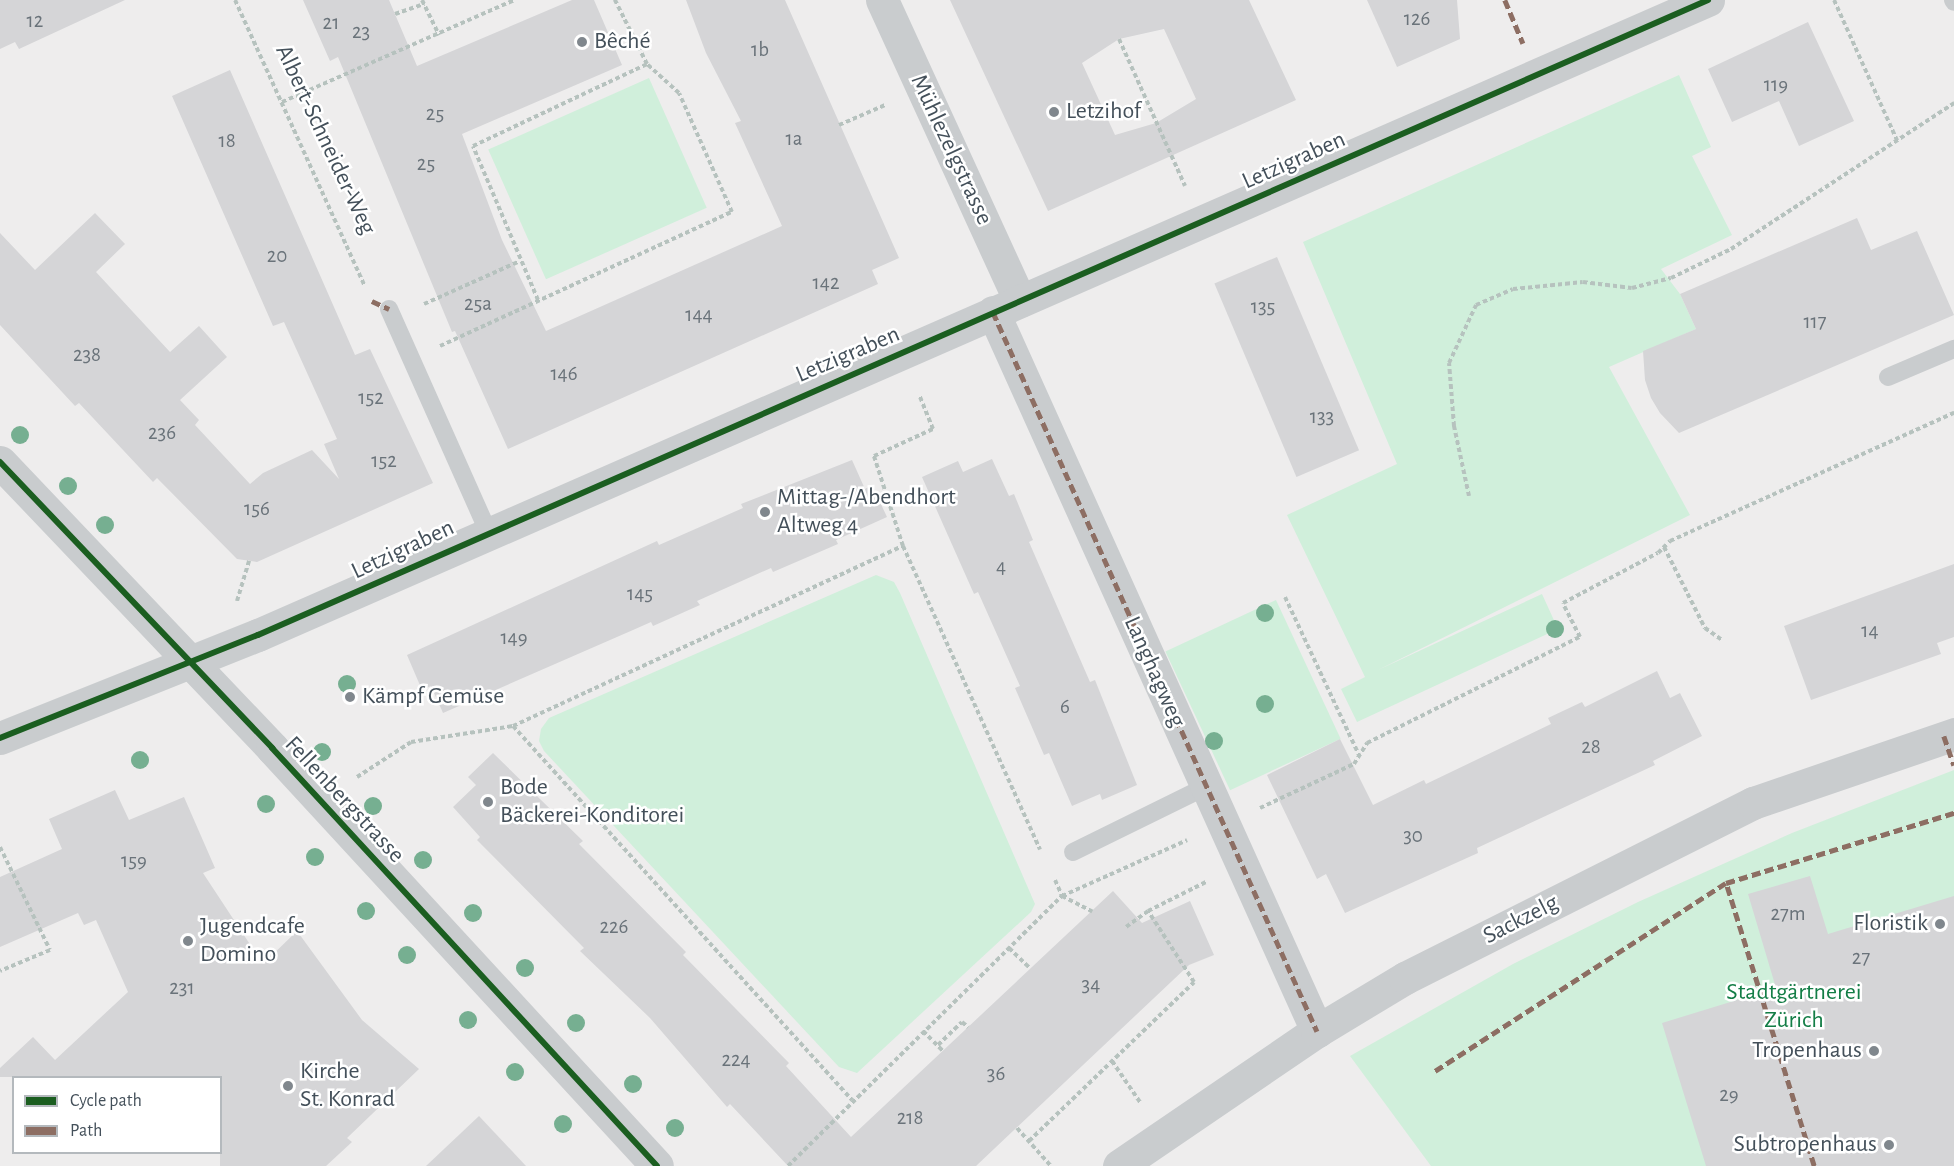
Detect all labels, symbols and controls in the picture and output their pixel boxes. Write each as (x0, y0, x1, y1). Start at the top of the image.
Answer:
house number: 126 (1404, 6, 1430, 32)
house number: 12 (27, 8, 43, 34)
house number: 21 (323, 10, 339, 36)
house number: 23 (352, 19, 370, 45)
place label: Bêché (594, 28, 650, 56)
marker: Bêché (575, 35, 589, 49)
house number: 1b (751, 37, 769, 63)
street label: Albert-Schneider-Weg (268, 41, 382, 239)
street label: Mühlezelgstrasse (904, 70, 998, 230)
house number: 119 (1764, 72, 1788, 98)
place label: Letzihof (1066, 98, 1141, 126)
house number: 25 (426, 101, 444, 127)
marker: Letzihof (1047, 105, 1061, 119)
street label: Letzigraben (1238, 125, 1350, 197)
house number: 1a (786, 126, 802, 152)
house number: 18 (218, 128, 236, 154)
house number: 25 (417, 151, 435, 177)
house number: 20 (267, 243, 287, 269)
house number: 142 (813, 270, 839, 296)
house number: 25a (464, 291, 492, 317)
house number: 135 (1251, 294, 1275, 320)
house number: 144 (685, 302, 713, 328)
house number: 117 (1803, 309, 1827, 335)
street label: Letzigraben (792, 320, 904, 390)
house number: 238 (73, 342, 101, 368)
house number: 146 (550, 361, 578, 387)
house number: 152 (358, 385, 384, 411)
house number: 133 (1310, 404, 1334, 430)
house number: 236 (148, 420, 176, 446)
house number: 152 (371, 448, 397, 474)
place label: Mittag-/Abendhort Altweg 4 (777, 484, 956, 540)
house number: 156 (244, 496, 270, 522)
marker: Mittag-/Abendhort Altweg 4 (758, 505, 772, 519)
street label: Letzigraben (347, 514, 459, 586)
house number: 4 (996, 554, 1006, 580)
house number: 145 (627, 581, 653, 607)
street label: Langhagweg (1117, 612, 1191, 732)
house number: 14 (1861, 618, 1879, 644)
house number: 149 (500, 625, 528, 651)
place label: Kämpf Gemüse (362, 683, 504, 711)
marker: Kämpf Gemüse (343, 690, 357, 704)
house number: 6 (1060, 694, 1070, 720)
street label: Fellenbergstrasse (278, 731, 410, 869)
house number: 28 (1581, 734, 1601, 760)
place label: Bode Bäckerei-Konditorei (500, 774, 684, 830)
marker: Bode Bäckerei-Konditorei (481, 795, 495, 809)
house number: 30 (1403, 823, 1423, 849)
house number: 159 (121, 848, 147, 874)
street label: Sackzelg (1479, 889, 1563, 951)
house number: 27m (1770, 901, 1806, 927)
place label: Floristik (1853, 910, 1928, 938)
place label: Jugendcafe Domino (200, 913, 305, 969)
house number: 226 (600, 914, 628, 940)
marker: Floristik (1933, 917, 1947, 931)
marker: Jugendcafe Domino (181, 934, 195, 948)
house number: 27 (1852, 945, 1870, 971)
house number: 34 (1082, 972, 1100, 998)
house number: 231 (169, 975, 195, 1001)
park label: Stadtgärtnerei Zürich (1726, 979, 1862, 1035)
place label: Tropenhaus (1752, 1037, 1862, 1065)
marker: Tropenhaus (1867, 1044, 1881, 1058)
house number: 224 (721, 1047, 751, 1073)
place label: Kirche St. Konrad (300, 1058, 395, 1114)
house number: 36 (987, 1061, 1005, 1087)
legend (12, 1076, 222, 1154)
marker: Kirche St. Konrad (281, 1079, 295, 1093)
house number: 29 (1719, 1082, 1739, 1108)
text: Cycle path (70, 1092, 142, 1110)
house number: 218 (897, 1105, 923, 1131)
text: Path (70, 1122, 102, 1140)
place label: Subtropenhaus (1734, 1131, 1877, 1159)
marker: Subtropenhaus (1882, 1138, 1896, 1152)

